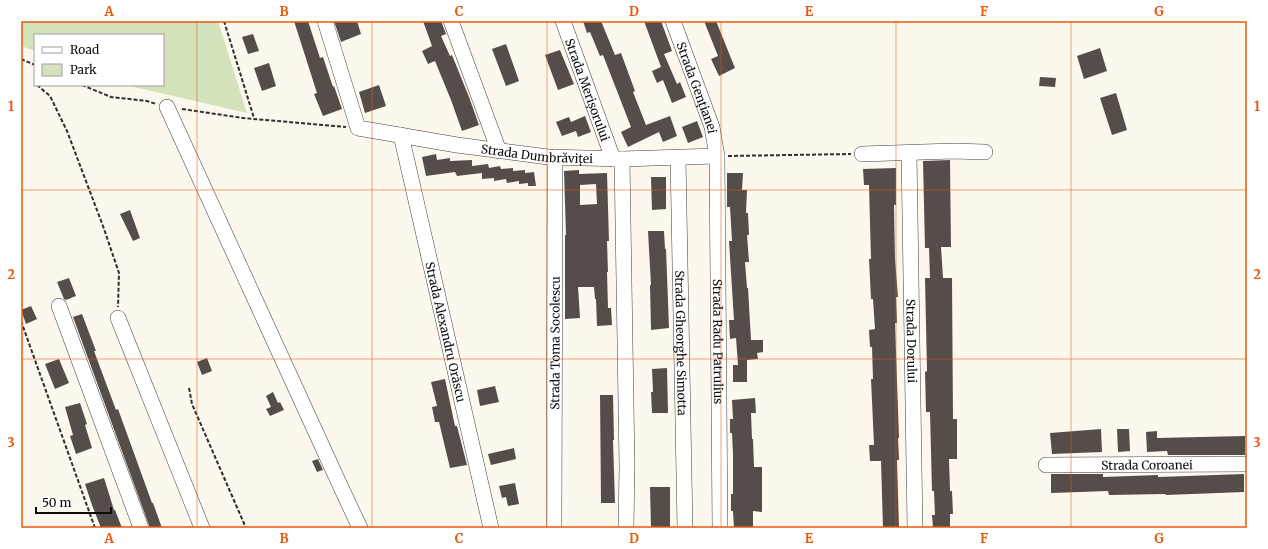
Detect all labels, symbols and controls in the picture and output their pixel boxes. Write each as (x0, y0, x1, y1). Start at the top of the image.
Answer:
text: A (103, 3, 114, 20)
text: B (279, 3, 289, 20)
text: C (455, 3, 464, 20)
text: D (629, 3, 639, 20)
text: E (805, 3, 814, 20)
text: F (980, 3, 988, 20)
text: G (1154, 3, 1164, 20)
legend (34, 34, 164, 86)
street label: Strada Merișorului (562, 36, 613, 143)
street label: Strada Gențianei (674, 40, 720, 135)
text: Road (70, 42, 99, 57)
text: Park (70, 62, 97, 77)
text: 1 (8, 98, 14, 115)
text: 1 (1254, 98, 1260, 115)
street label: Strada Dumbrăviței (480, 141, 593, 166)
street label: Strada Alexandru Orăscu (423, 260, 470, 404)
text: 2 (7, 266, 15, 283)
text: 2 (1253, 266, 1261, 283)
street label: Strada Gheorghe Simotta (673, 270, 690, 416)
street label: Strada Toma Socolescu (547, 276, 562, 410)
street label: Strada Radu Patrulius (710, 279, 727, 404)
street label: Strada Dorului (904, 299, 920, 383)
text: 3 (7, 434, 15, 451)
text: 3 (1253, 434, 1261, 451)
street label: Strada Coroanei (1101, 457, 1193, 472)
scale bar (36, 489, 111, 515)
text: 50 m (42, 495, 71, 510)
text: A (103, 530, 114, 547)
text: B (279, 530, 289, 547)
text: C (455, 530, 464, 547)
text: D (629, 530, 639, 547)
text: E (805, 530, 814, 547)
text: F (980, 530, 988, 547)
text: G (1154, 530, 1164, 547)

